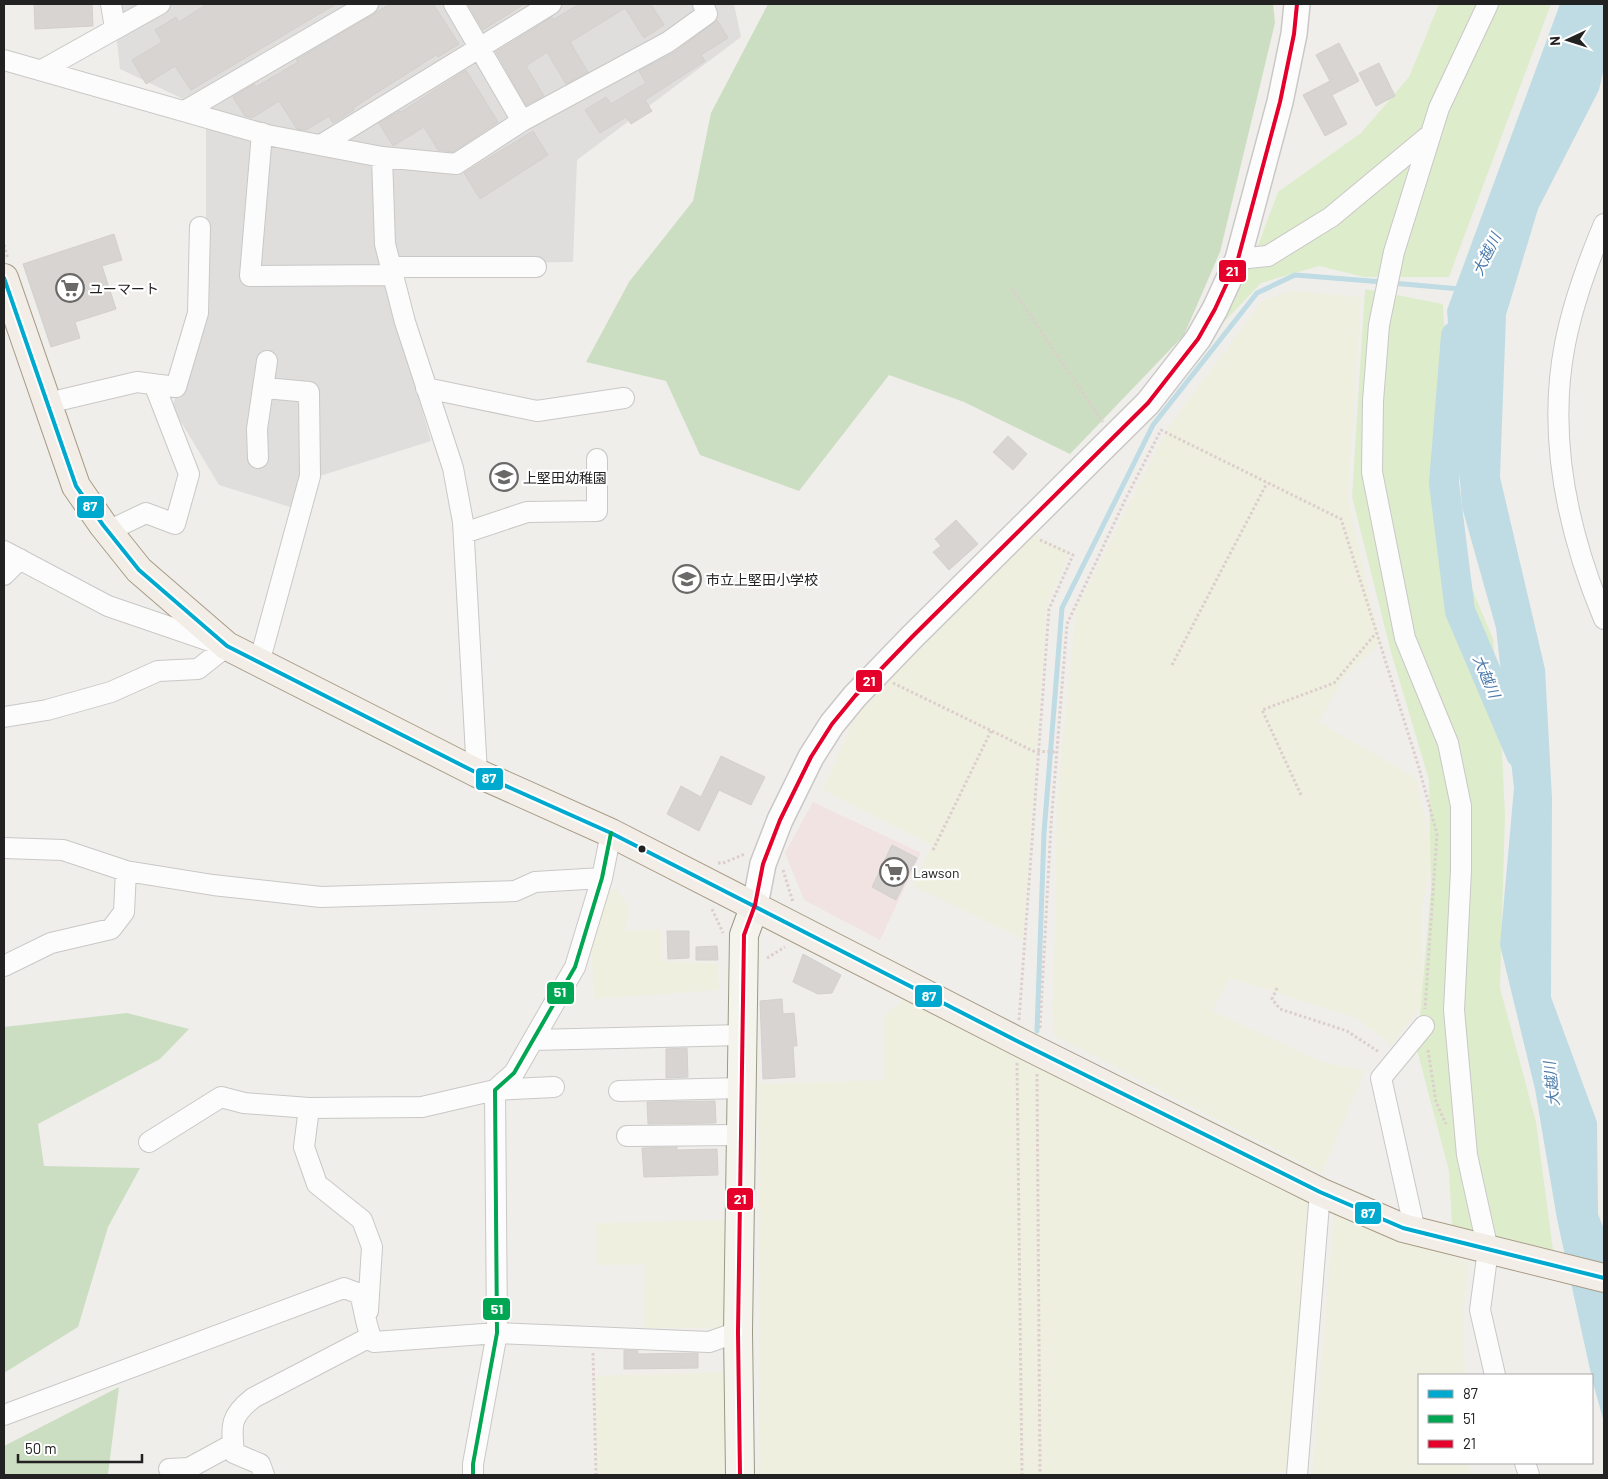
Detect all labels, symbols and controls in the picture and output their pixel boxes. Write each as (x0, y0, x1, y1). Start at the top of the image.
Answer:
north arrow (1543, 15, 1593, 65)
text: N (1546, 36, 1563, 46)
water label: 大越川 (1468, 228, 1505, 278)
line badge: 21 (1218, 259, 1247, 283)
text: 21 (1226, 262, 1238, 279)
supermarket icon: ユーマート (55, 273, 85, 303)
place label: ユーマート (89, 280, 159, 297)
school or university icon: 上堅田幼稚園 (489, 462, 519, 492)
place label: 上堅田幼稚園 (523, 469, 607, 486)
line badge: 87 (76, 495, 105, 519)
text: 87 (83, 497, 97, 514)
school or university icon: 市立上堅田小学校 (672, 564, 702, 594)
place label: 市立上堅田小学校 (706, 571, 818, 588)
water label: 大越川 (1470, 652, 1505, 702)
line badge: 21 (855, 669, 883, 693)
text: 21 (863, 672, 875, 689)
line badge: 87 (475, 767, 504, 791)
text: 87 (482, 769, 496, 786)
unlabelled marker (637, 844, 647, 854)
supermarket icon: Lawson (879, 857, 909, 887)
place label: Lawson (913, 864, 960, 881)
line badge: 51 (546, 981, 575, 1005)
text: 51 (554, 983, 566, 1000)
line badge: 87 (914, 984, 943, 1008)
text: 87 (922, 987, 936, 1004)
water label: 大越川 (1539, 1059, 1562, 1107)
line badge: 21 (726, 1187, 754, 1211)
text: 21 (734, 1190, 746, 1207)
line badge: 87 (1354, 1201, 1382, 1225)
text: 87 (1361, 1204, 1375, 1221)
line badge: 51 (482, 1297, 511, 1321)
text: 51 (491, 1300, 503, 1317)
legend (1418, 1374, 1593, 1464)
text: 87 (1463, 1384, 1478, 1402)
text: 51 (1463, 1409, 1476, 1427)
scale bar (18, 1432, 141, 1464)
text: 21 (1463, 1434, 1476, 1452)
text: 50 m (25, 1439, 57, 1457)

